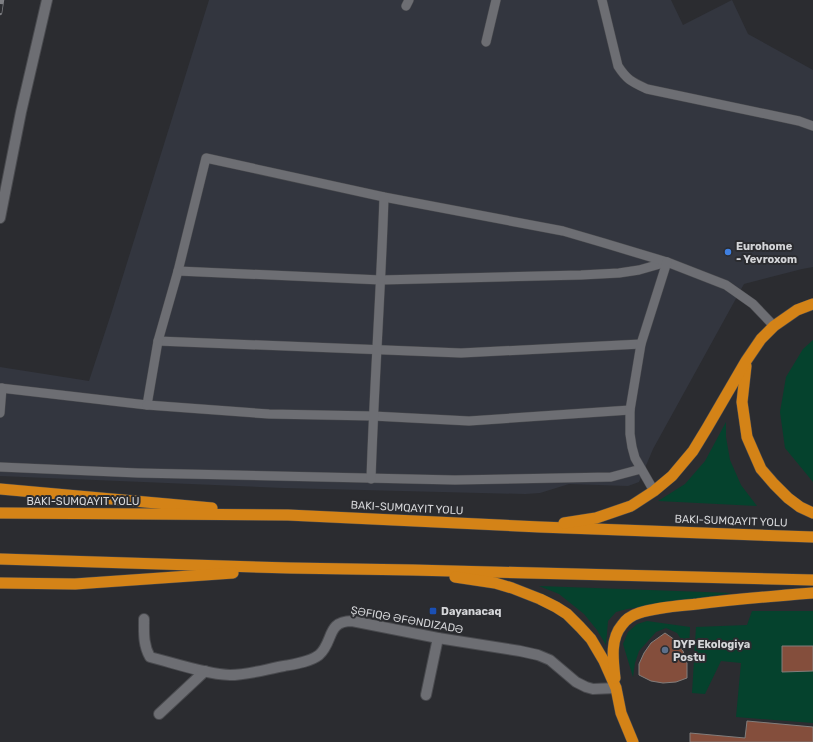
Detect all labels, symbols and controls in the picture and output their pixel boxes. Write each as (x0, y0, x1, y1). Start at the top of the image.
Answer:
place label: Eurohome - Yevroxom (736, 240, 797, 266)
marker: Eurohome - Yevroxom (723, 247, 733, 257)
street label: BAKI-SUMQAYIT YOLU (26, 495, 140, 508)
street label: BAKI-SUMQAYIT YOLU (350, 499, 464, 517)
street label: BAKI-SUMQAYIT YOLU (674, 513, 788, 529)
street label: ŞƏFIQƏ ƏFƏNDIZADƏ (350, 604, 464, 636)
place label: Dayanacaq (441, 605, 502, 618)
marker: Dayanacaq (428, 606, 438, 616)
place label: DYP Ekologiya Postu (673, 638, 750, 664)
marker: DYP Ekologiya Postu (660, 645, 670, 655)

